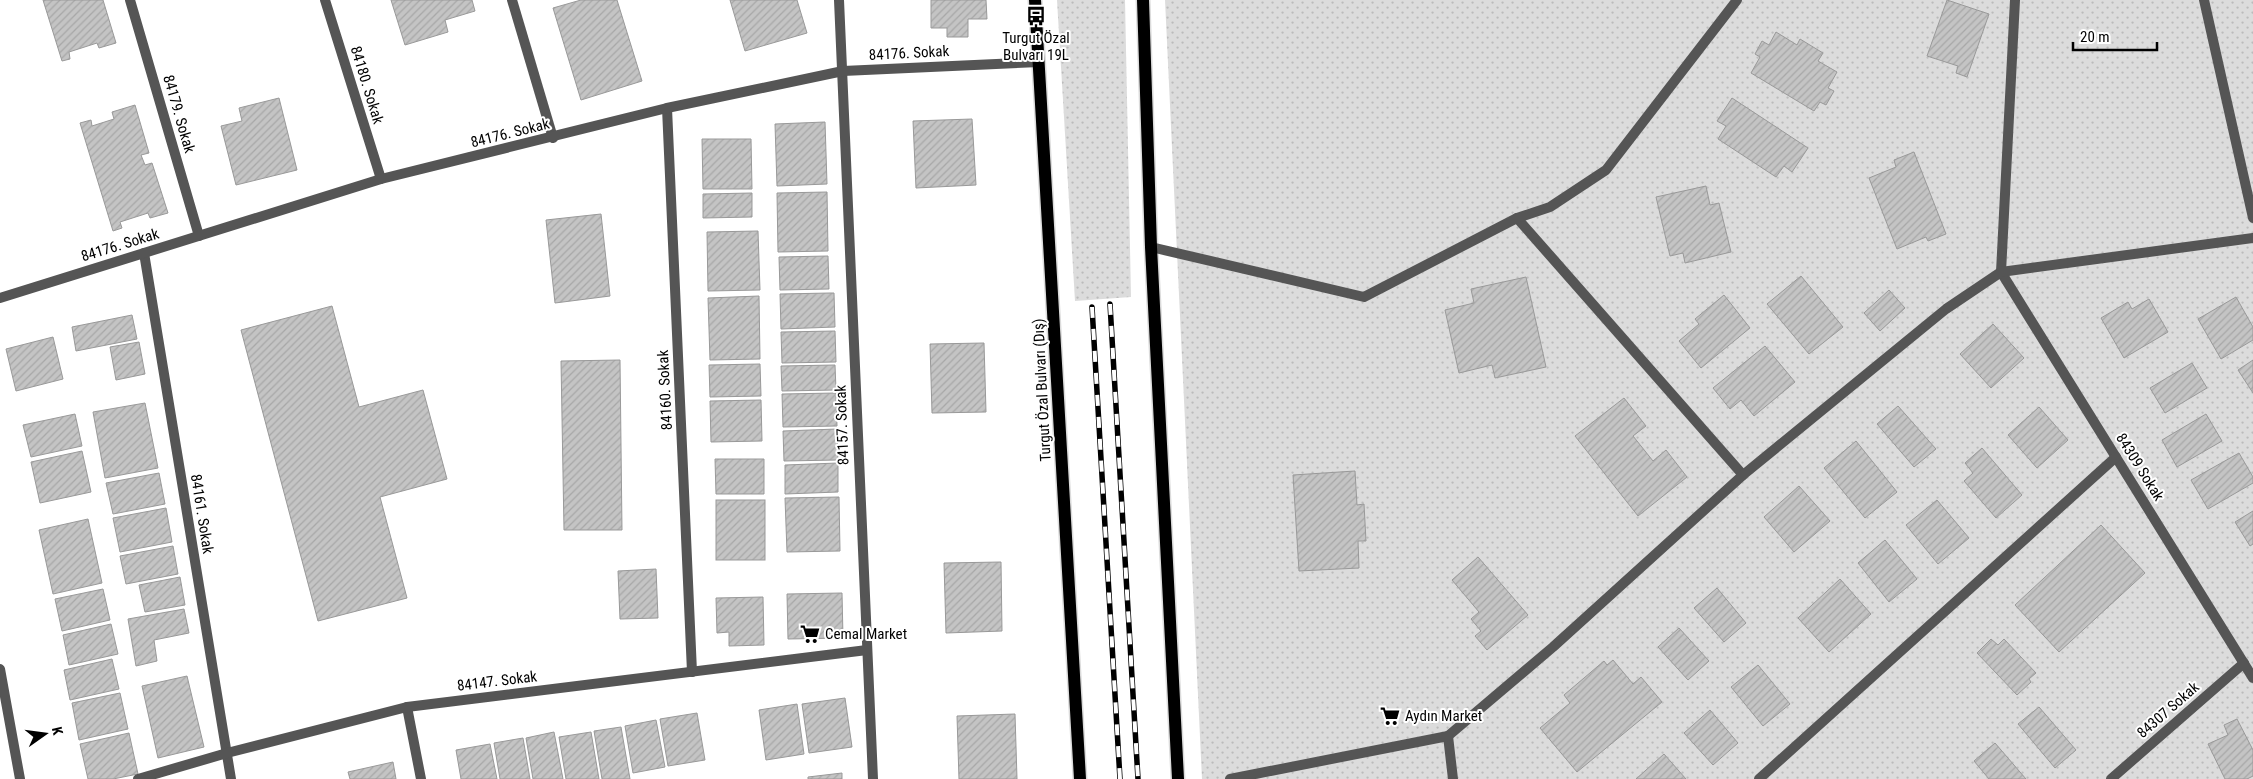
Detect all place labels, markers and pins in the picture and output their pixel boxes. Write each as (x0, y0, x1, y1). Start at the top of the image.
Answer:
bus stop icon: Turgut Özal Bulvarı 19L (1025, 5, 1047, 27)
place label: Turgut Özal Bulvarı 19L (1002, 29, 1070, 64)
supermarket icon: Cemal Market (799, 623, 821, 645)
place label: Cemal Market (825, 625, 907, 643)
supermarket icon: Aydın Market (1379, 705, 1401, 727)
place label: Aydın Market (1405, 707, 1482, 725)

